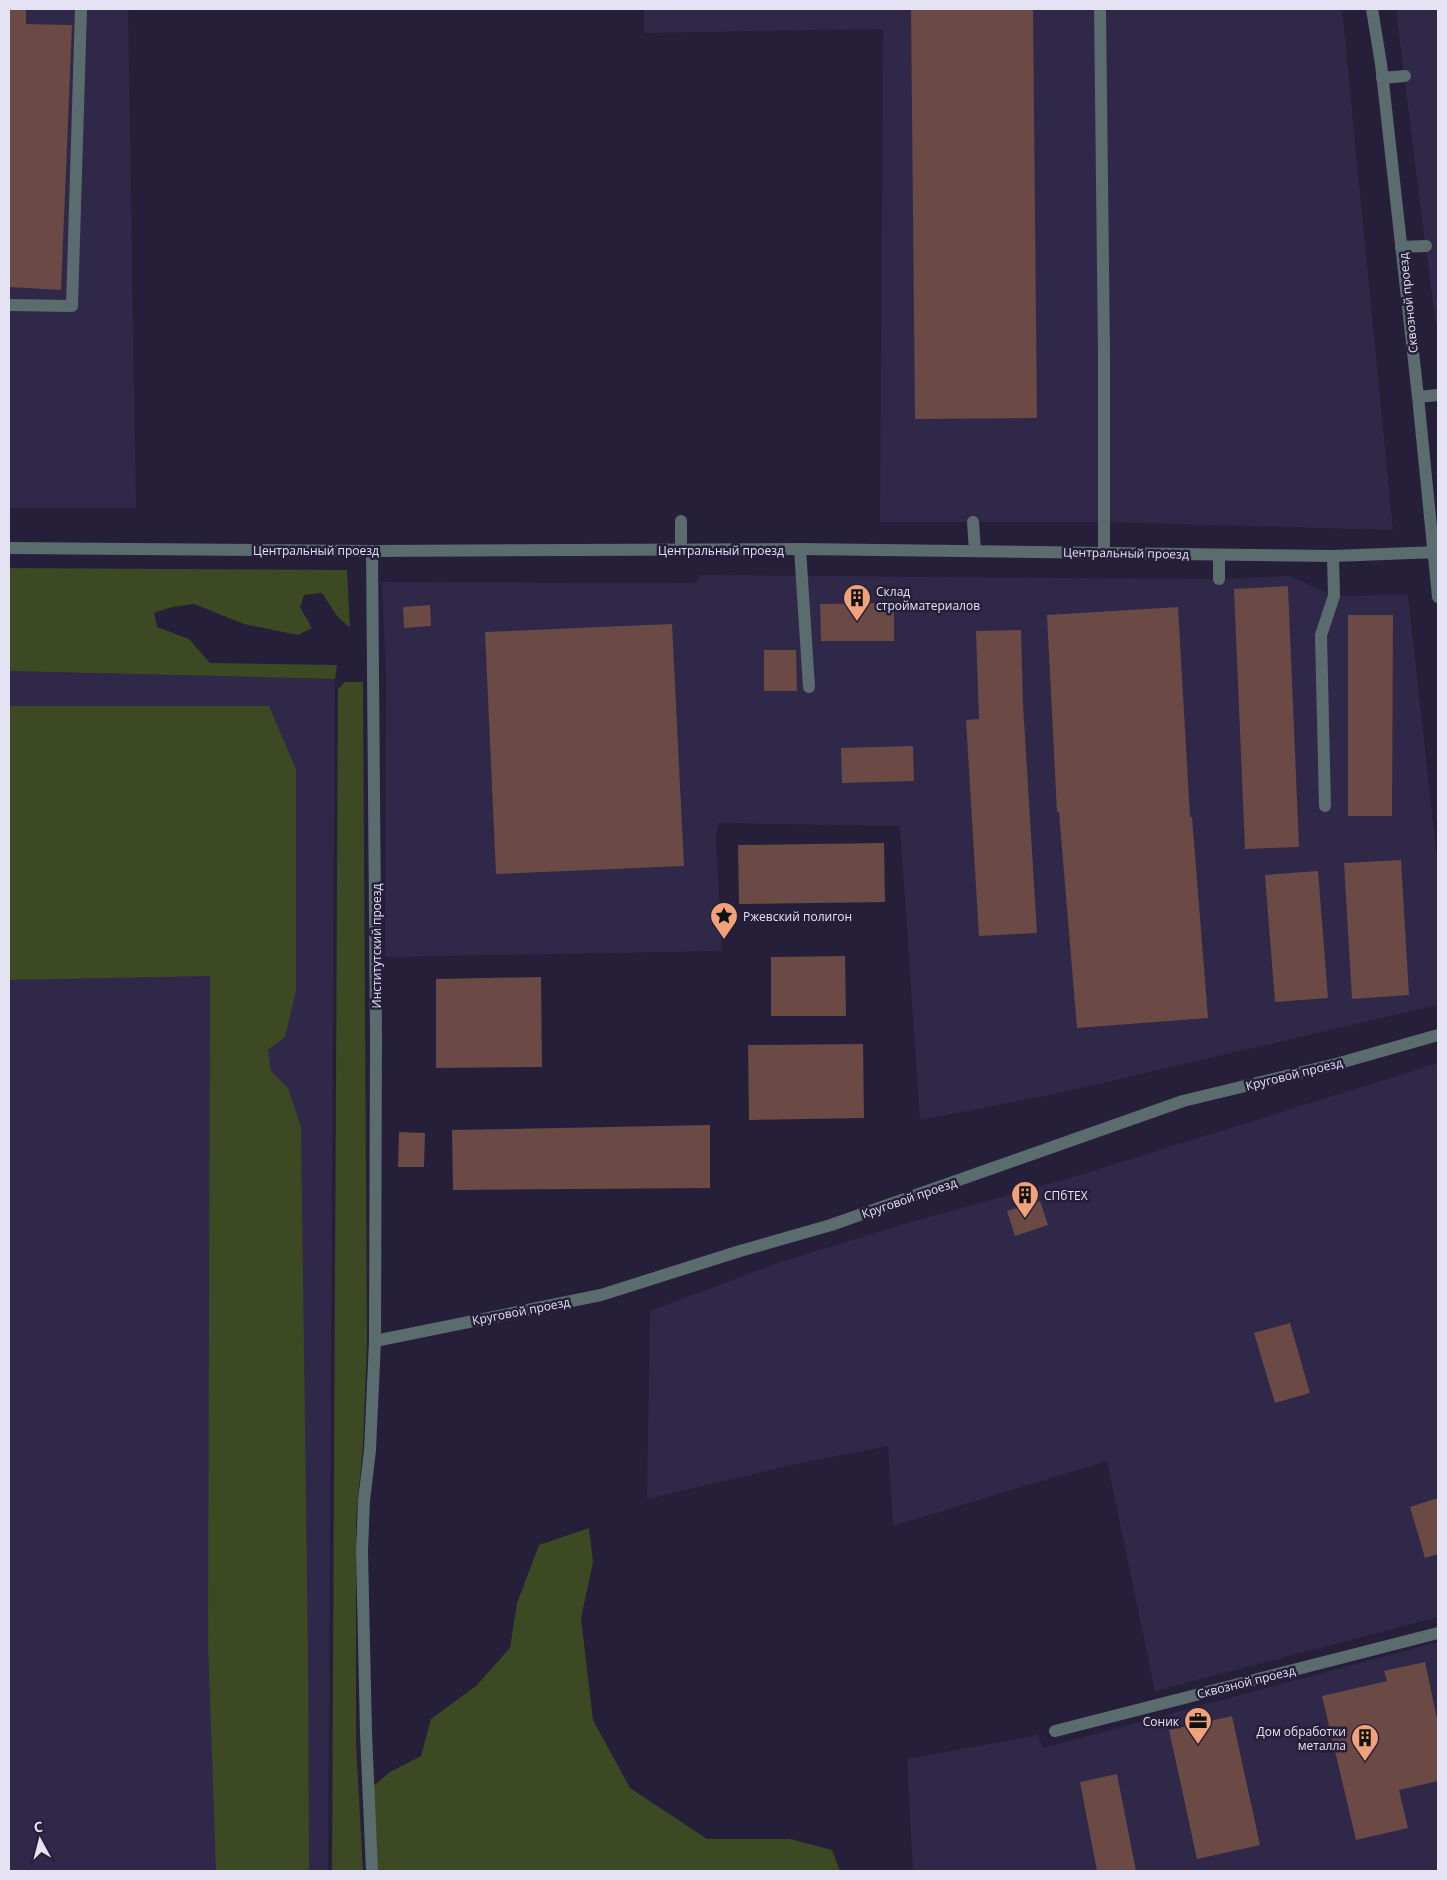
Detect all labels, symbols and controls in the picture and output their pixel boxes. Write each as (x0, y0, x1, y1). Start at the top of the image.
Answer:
street label: Сквозной проезд (1394, 252, 1422, 354)
street label: Центральный проезд (253, 542, 379, 559)
street label: Центральный проезд (658, 542, 784, 559)
street label: Центральный проезд (1063, 543, 1189, 563)
building icon: Склад стройматериалов (842, 583, 872, 622)
place label: Склад стройматериалов (876, 583, 980, 614)
street label: Институтский проезд (368, 883, 385, 1008)
place icon: Ржевский полигон (709, 901, 739, 940)
place label: Ржевский полигон (743, 908, 852, 925)
street label: Круговой проезд (1244, 1054, 1344, 1094)
street label: Круговой проезд (859, 1174, 959, 1222)
building icon: СПбТЕХ (1010, 1180, 1040, 1219)
place label: СПбТЕХ (1044, 1187, 1088, 1204)
street label: Круговой проезд (471, 1293, 571, 1329)
street label: Сквозной проезд (1195, 1662, 1297, 1702)
office icon: Соник (1183, 1706, 1213, 1745)
place label: Соник (1143, 1713, 1180, 1730)
place label: Дом обработки металла (1256, 1723, 1346, 1754)
building icon: Дом обработки металла (1350, 1723, 1380, 1762)
north arrow (15, 1815, 65, 1865)
text: С (33, 1817, 44, 1837)

